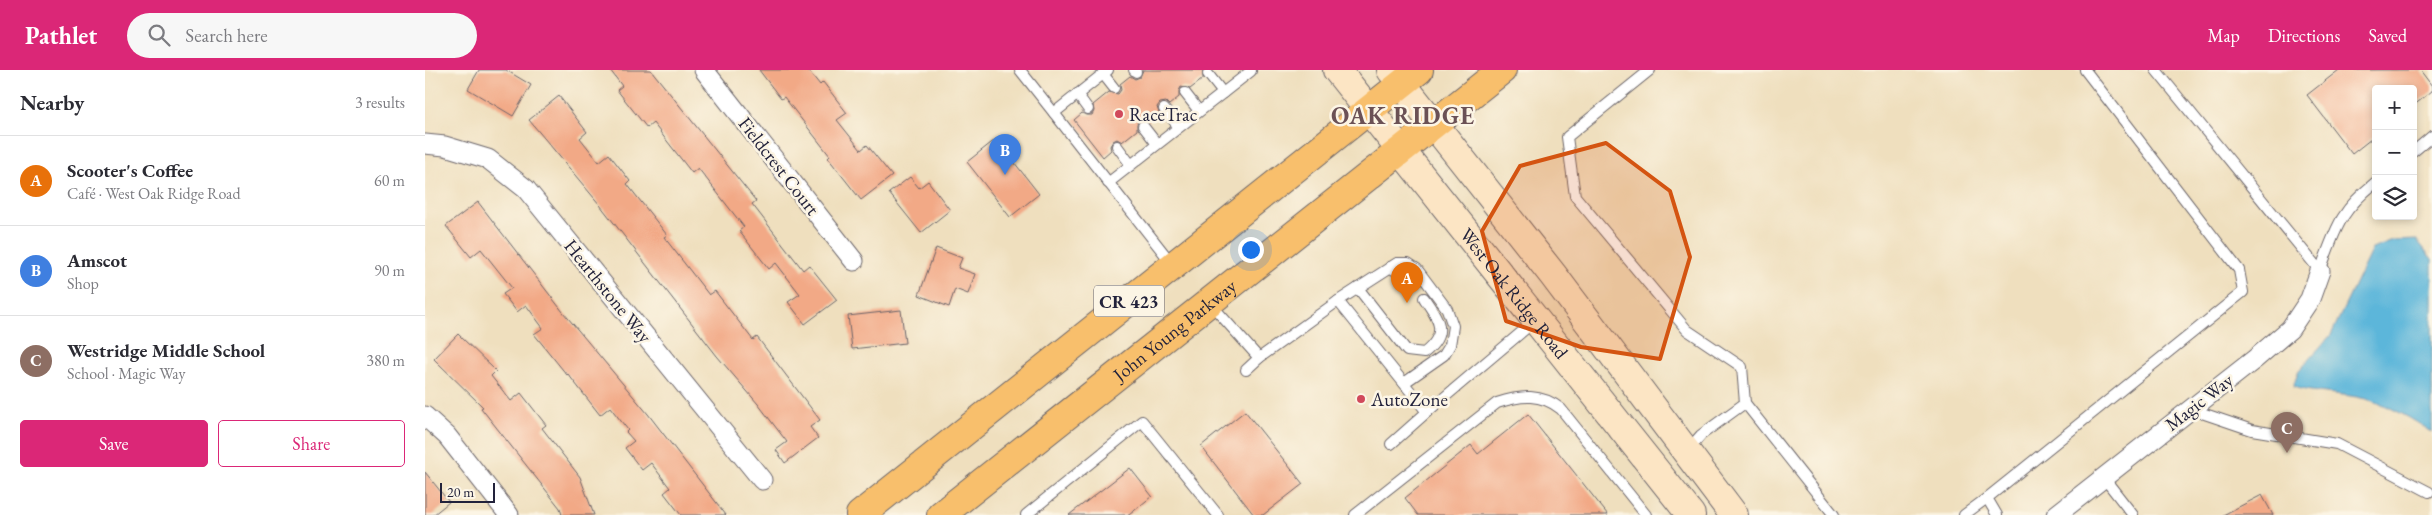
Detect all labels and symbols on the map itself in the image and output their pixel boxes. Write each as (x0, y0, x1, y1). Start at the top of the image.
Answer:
district label: OAK RIDGE (1331, 100, 1475, 131)
place label: RaceTrac (1129, 102, 1198, 127)
marker: RaceTrac (1113, 108, 1125, 120)
street label: Fieldcrest Court (733, 112, 825, 220)
pin: B (989, 134, 1021, 175)
street label: West Oak Ridge Road (1455, 222, 1575, 364)
street label: Hearthstone Way (558, 234, 658, 349)
your location (1238, 237, 1264, 263)
pin: A (1391, 262, 1423, 303)
street label: John Young Parkway (1106, 273, 1242, 388)
road number: CR 423 (1094, 286, 1164, 317)
street label: Magic Way (2160, 367, 2239, 436)
place label: AutoZone (1370, 387, 1448, 412)
marker: AutoZone (1355, 393, 1367, 405)
pin: C (2271, 412, 2303, 453)
scale bar (440, 480, 495, 503)

